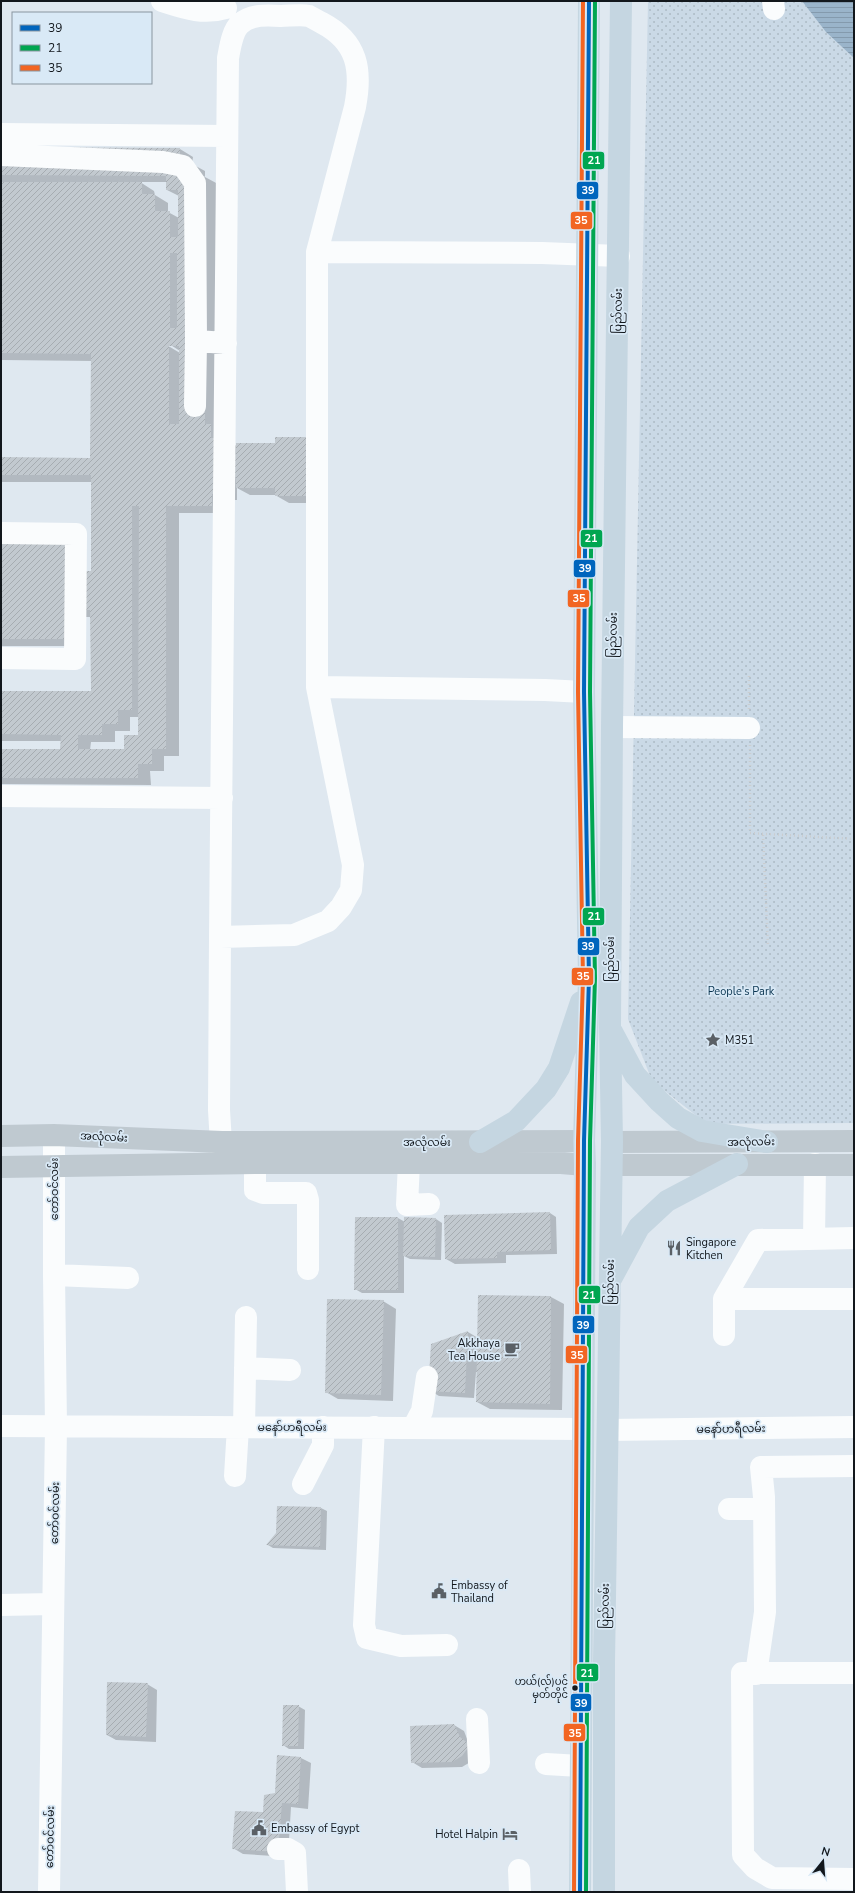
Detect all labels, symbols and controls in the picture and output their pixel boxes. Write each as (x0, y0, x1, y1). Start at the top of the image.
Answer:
legend (12, 12, 152, 84)
text: 39 (48, 20, 62, 36)
text: 21 (48, 40, 62, 56)
text: 35 (48, 60, 62, 76)
line badge: 21 (582, 151, 605, 170)
text: 21 (587, 153, 601, 168)
line badge: 39 (576, 181, 599, 200)
text: 39 (581, 183, 595, 198)
line badge: 35 (570, 211, 593, 230)
text: 35 (574, 213, 588, 228)
street label: ပြည်လမ်း (610, 288, 627, 334)
line badge: 21 (580, 529, 603, 548)
text: 21 (584, 531, 598, 546)
line badge: 39 (573, 559, 596, 578)
text: 39 (578, 561, 592, 576)
line badge: 35 (567, 589, 590, 608)
text: 35 (572, 591, 586, 606)
street label: ပြည်လမ်း (605, 612, 622, 658)
line badge: 21 (582, 907, 605, 926)
text: 21 (587, 909, 601, 924)
street label: ပြည်လမ်း (603, 936, 619, 982)
line badge: 39 (577, 937, 600, 956)
text: 39 (581, 939, 595, 954)
line badge: 35 (571, 967, 594, 986)
text: 35 (576, 969, 590, 984)
park label: People's Park (708, 984, 775, 999)
place icon: M351 (704, 1031, 722, 1049)
place label: M351 (725, 1033, 754, 1048)
street label: အလုံလမ်း (80, 1128, 128, 1147)
street label: အလုံလမ်း (727, 1134, 775, 1151)
street label: အလုံလမ်း (403, 1135, 451, 1151)
street label: တော်ဝင်လမ်း (47, 1158, 62, 1220)
place label: Singapore Kitchen (686, 1235, 736, 1263)
restaurant icon: Singapore Kitchen (665, 1239, 683, 1257)
street label: ပြည်လမ်း (602, 1259, 619, 1305)
line badge: 21 (578, 1285, 601, 1304)
text: 21 (582, 1288, 596, 1303)
line badge: 39 (572, 1315, 595, 1334)
text: 39 (576, 1318, 590, 1333)
place label: Akkhaya Tea House (448, 1336, 500, 1364)
cafe icon: Akkhaya Tea House (503, 1340, 521, 1358)
line badge: 35 (565, 1345, 588, 1364)
text: 35 (570, 1348, 584, 1363)
street label: မနော်ဟရီလမ်း (257, 1420, 327, 1436)
street label: မနော်ဟရီလမ်း (696, 1421, 766, 1438)
street label: တော်ဝင်လမ်း (47, 1482, 63, 1544)
place label: Embassy of Thailand (451, 1578, 508, 1606)
public building icon: Embassy of Thailand (430, 1582, 448, 1600)
street label: ပြည်လမ်း (597, 1583, 614, 1629)
line badge: 21 (576, 1663, 599, 1682)
text: 21 (580, 1666, 594, 1681)
place label: ဟယ်(လ်)ပင် မှတ်တိုင် (515, 1674, 568, 1703)
marker: ဟယ်(လ်)ပင် မှတ်တိုင် (570, 1683, 580, 1693)
line badge: 39 (570, 1693, 592, 1712)
text: 39 (574, 1696, 588, 1711)
line badge: 35 (563, 1723, 586, 1742)
text: 35 (568, 1726, 582, 1741)
street label: တော်ဝင်လမ်း (42, 1806, 58, 1868)
public building icon: Embassy of Egypt (250, 1819, 268, 1837)
place label: Embassy of Egypt (271, 1821, 359, 1836)
hotel icon: Hotel Halpin (501, 1825, 519, 1843)
place label: Hotel Halpin (435, 1827, 498, 1842)
north arrow (803, 1841, 843, 1881)
text: N (820, 1844, 832, 1860)

